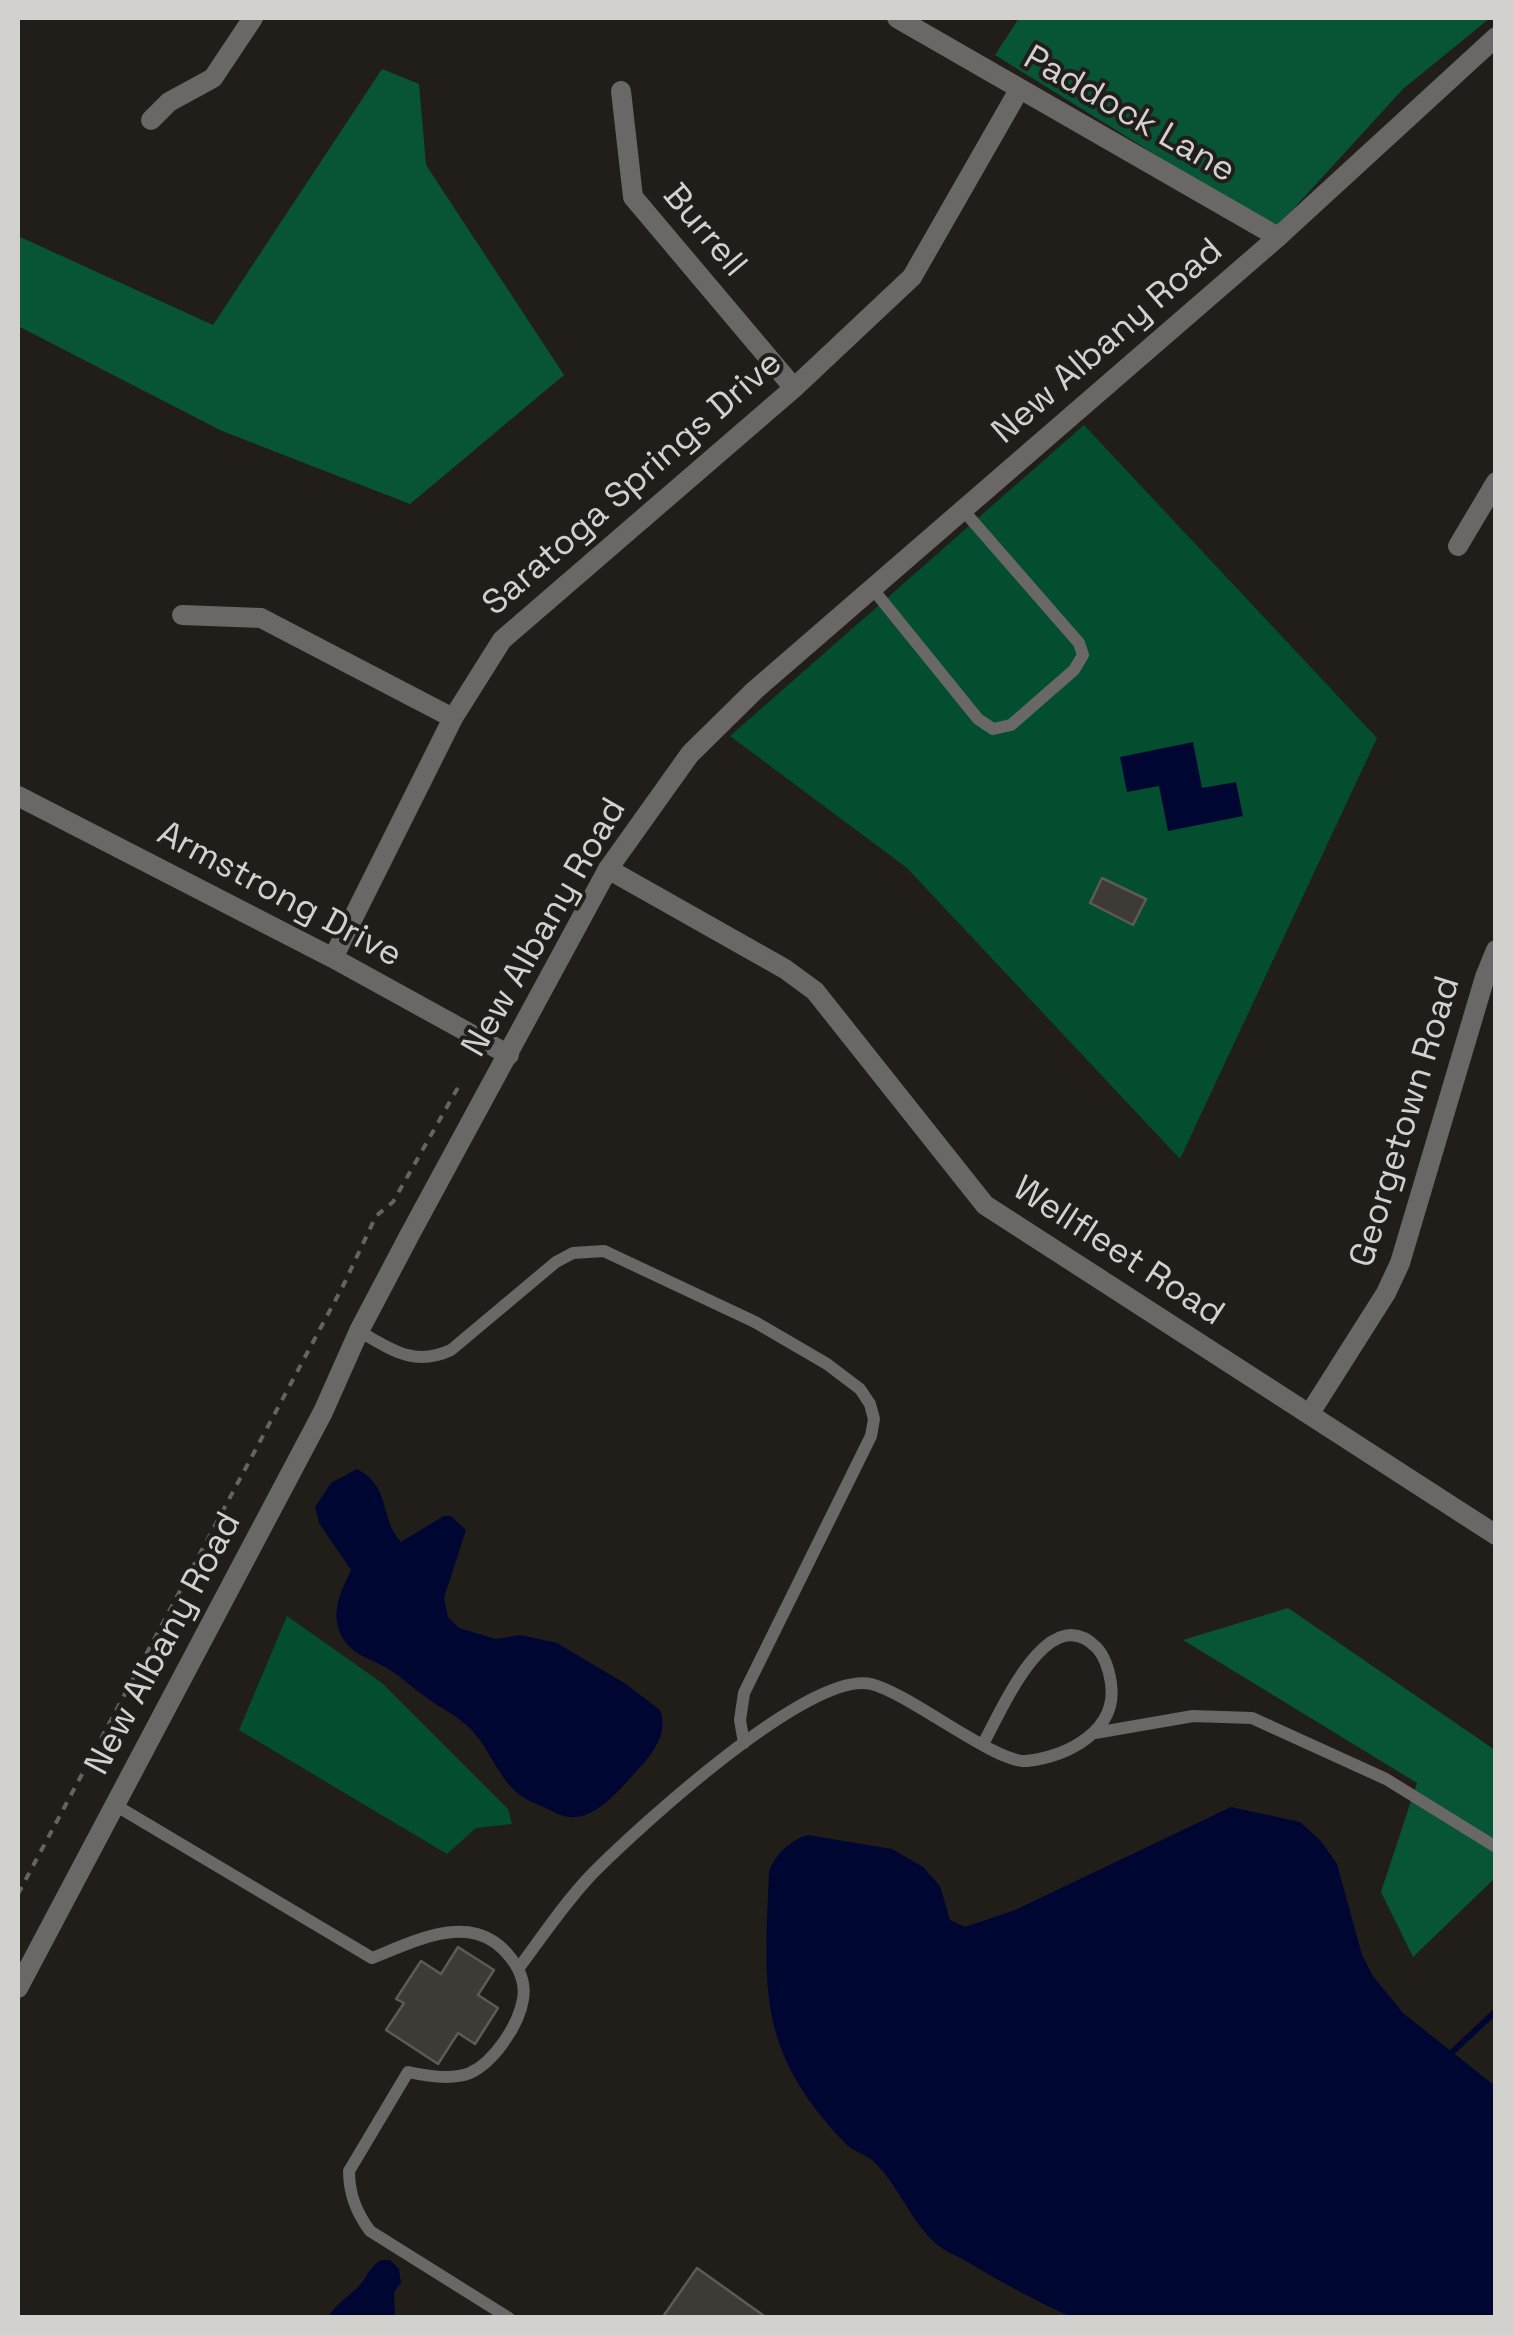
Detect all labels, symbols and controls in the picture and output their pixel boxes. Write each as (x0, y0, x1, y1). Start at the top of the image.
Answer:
street label: Paddock Lane (1016, 38, 1242, 192)
street label: Burrell (653, 176, 755, 286)
street label: New Albany Road (984, 231, 1232, 453)
street label: Saratoga Springs Drive (475, 343, 791, 625)
street label: New Albany Road (454, 791, 636, 1065)
street label: Armstrong Drive (150, 813, 408, 977)
street label: Georgetown Road (1342, 972, 1470, 1272)
street label: Wellfleet Road (1005, 1168, 1231, 1336)
street label: New Albany Road (77, 1505, 251, 1783)

